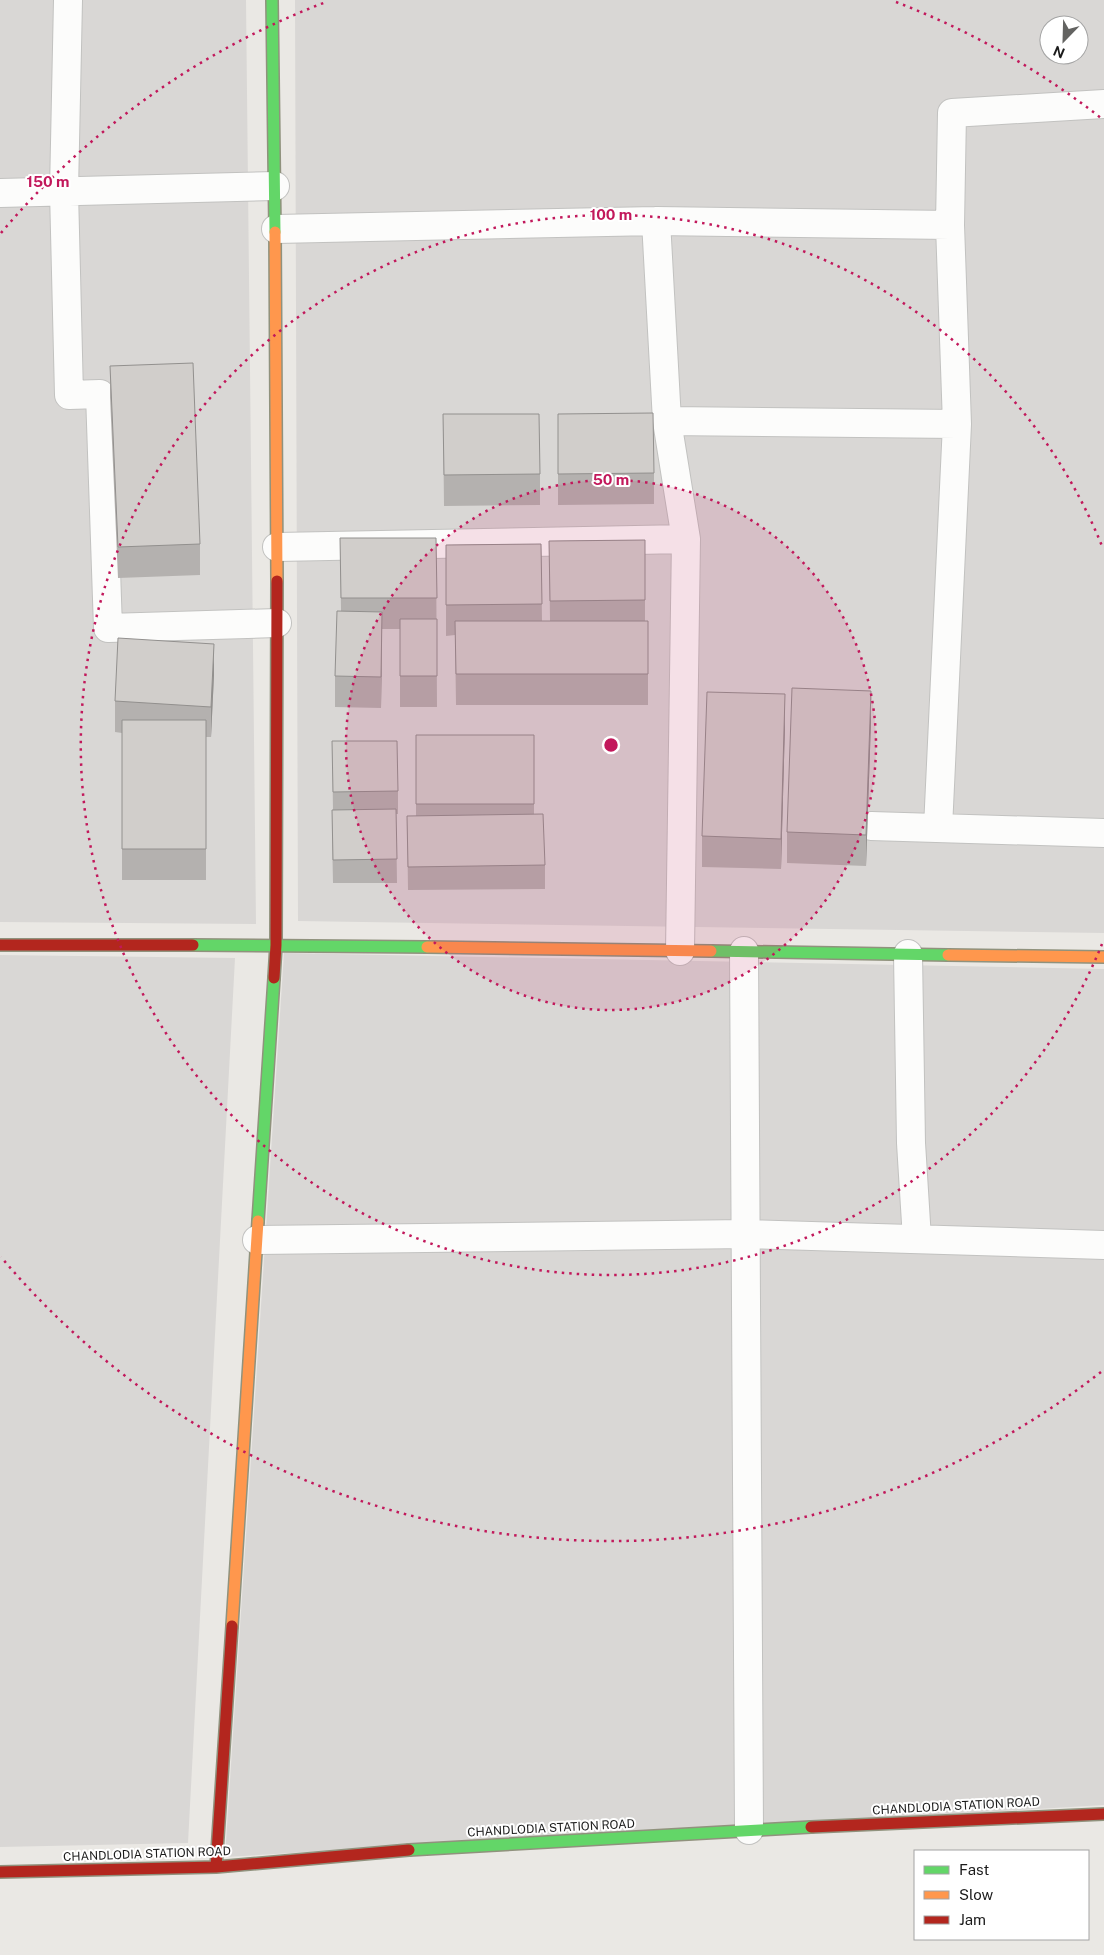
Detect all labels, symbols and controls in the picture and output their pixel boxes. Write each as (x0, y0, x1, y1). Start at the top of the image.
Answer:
north arrow (1039, 15, 1089, 65)
text: N (1051, 42, 1067, 61)
text: 150 m (26, 173, 70, 190)
text: 100 m (590, 206, 632, 223)
text: 50 m (593, 471, 629, 488)
centre of rings (602, 736, 620, 754)
street label: CHANDLODIA STATION ROAD (872, 1795, 1040, 1817)
street label: CHANDLODIA STATION ROAD (467, 1817, 635, 1839)
street label: CHANDLODIA STATION ROAD (63, 1844, 231, 1864)
legend (914, 1850, 1089, 1940)
text: Fast (959, 1861, 989, 1878)
text: Slow (959, 1886, 994, 1903)
text: Jam (959, 1911, 986, 1928)

